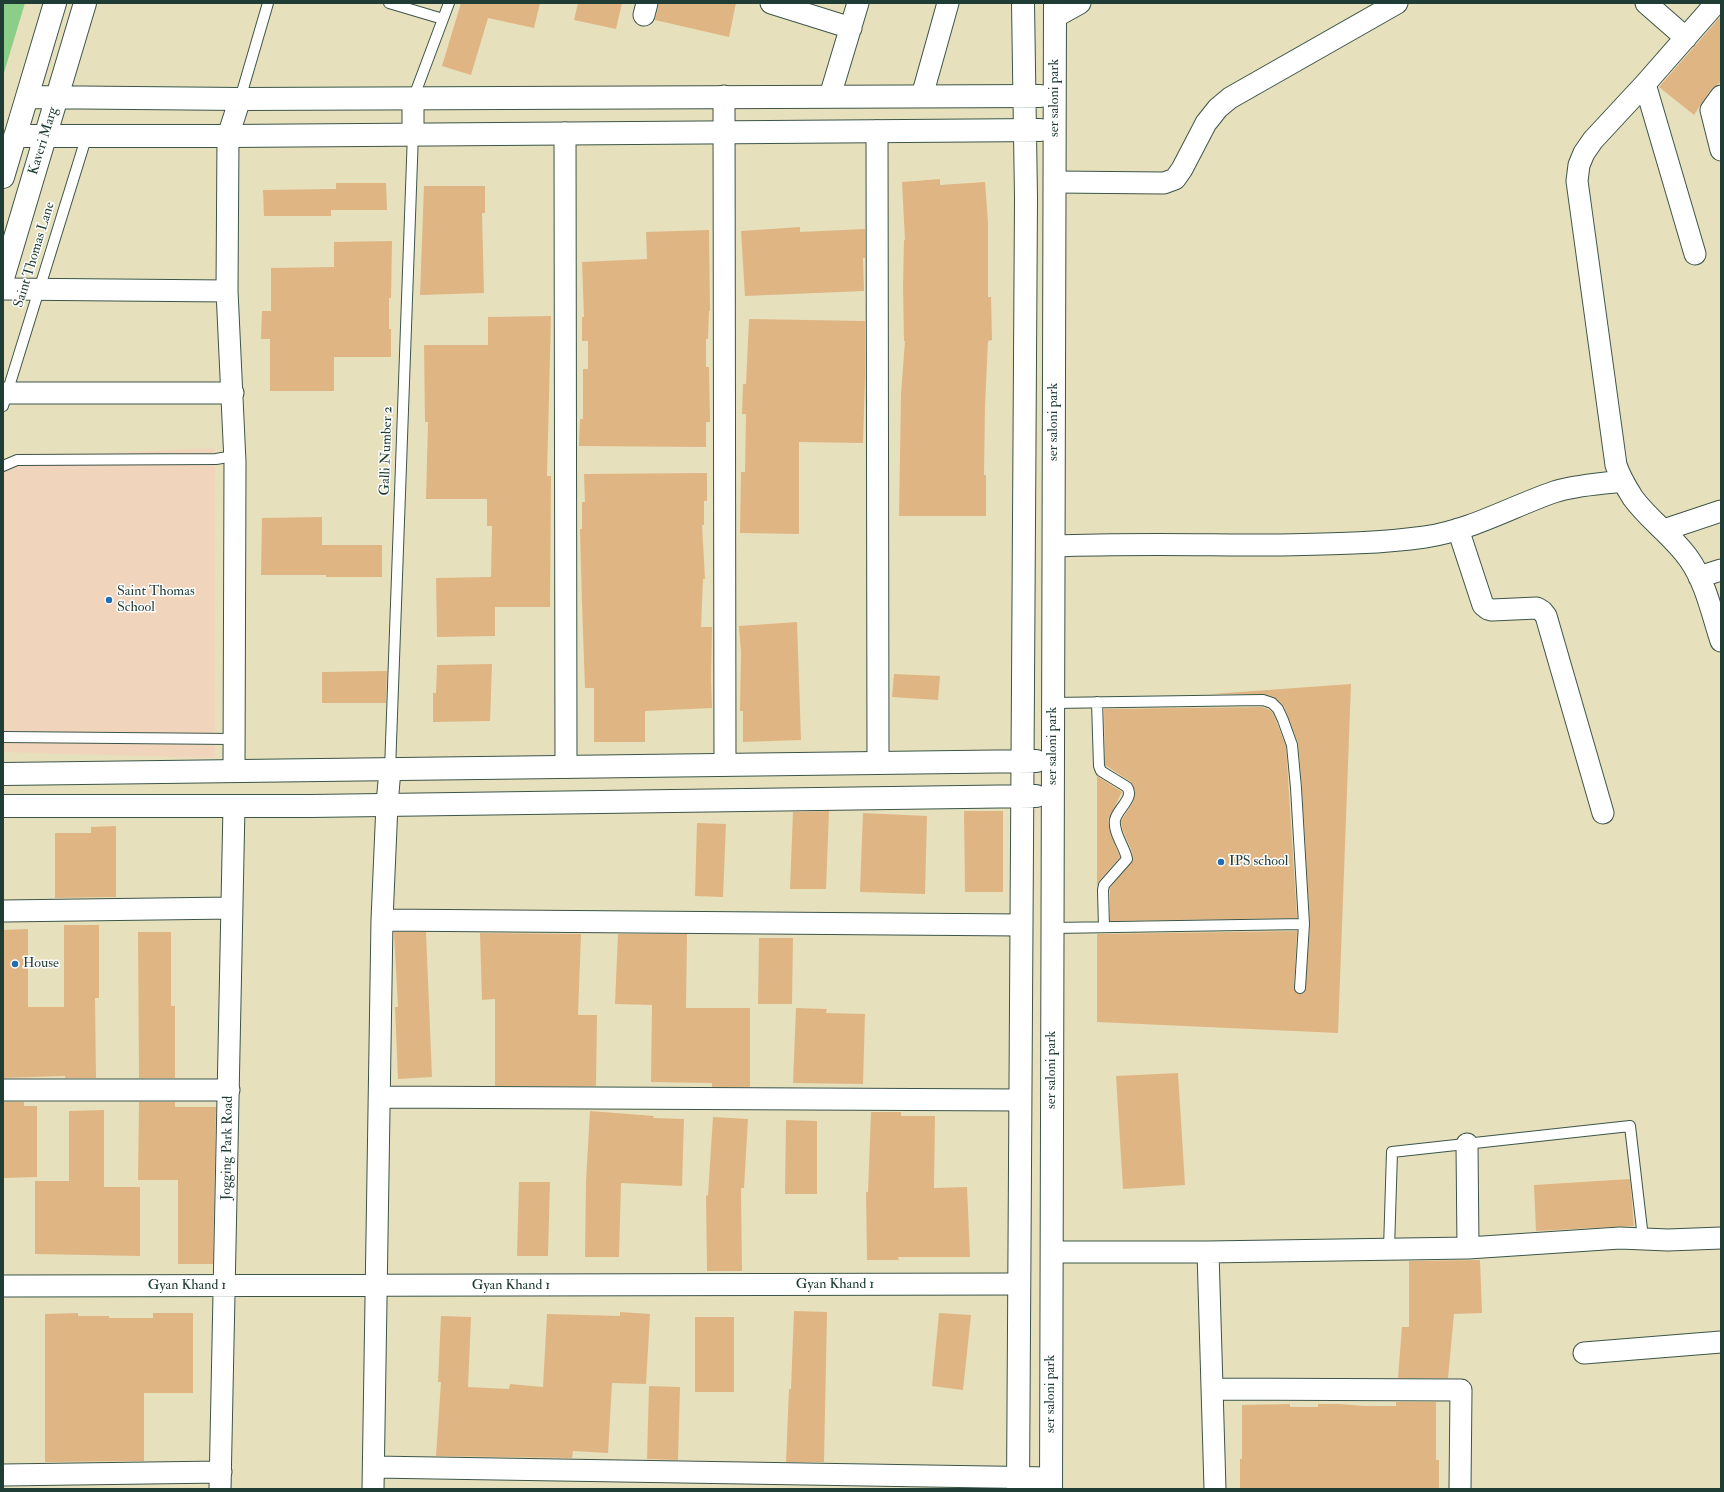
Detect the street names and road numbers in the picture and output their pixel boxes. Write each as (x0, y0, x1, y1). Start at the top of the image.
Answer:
street label: ser saloni park (1047, 59, 1063, 137)
street label: Kaveri Marg (26, 105, 62, 177)
street label: Saint Thomas Lane (11, 200, 59, 310)
street label: ser saloni park (1046, 383, 1062, 461)
street label: Galli Number 2 (377, 406, 397, 496)
street label: ser saloni park (1045, 707, 1061, 785)
street label: ser saloni park (1044, 1031, 1060, 1109)
street label: Jogging Park Road (219, 1096, 237, 1200)
street label: Gyan Khand 1 (796, 1277, 874, 1293)
street label: Gyan Khand 1 (148, 1278, 226, 1294)
street label: Gyan Khand 1 (472, 1278, 550, 1294)
street label: ser saloni park (1043, 1355, 1059, 1433)

